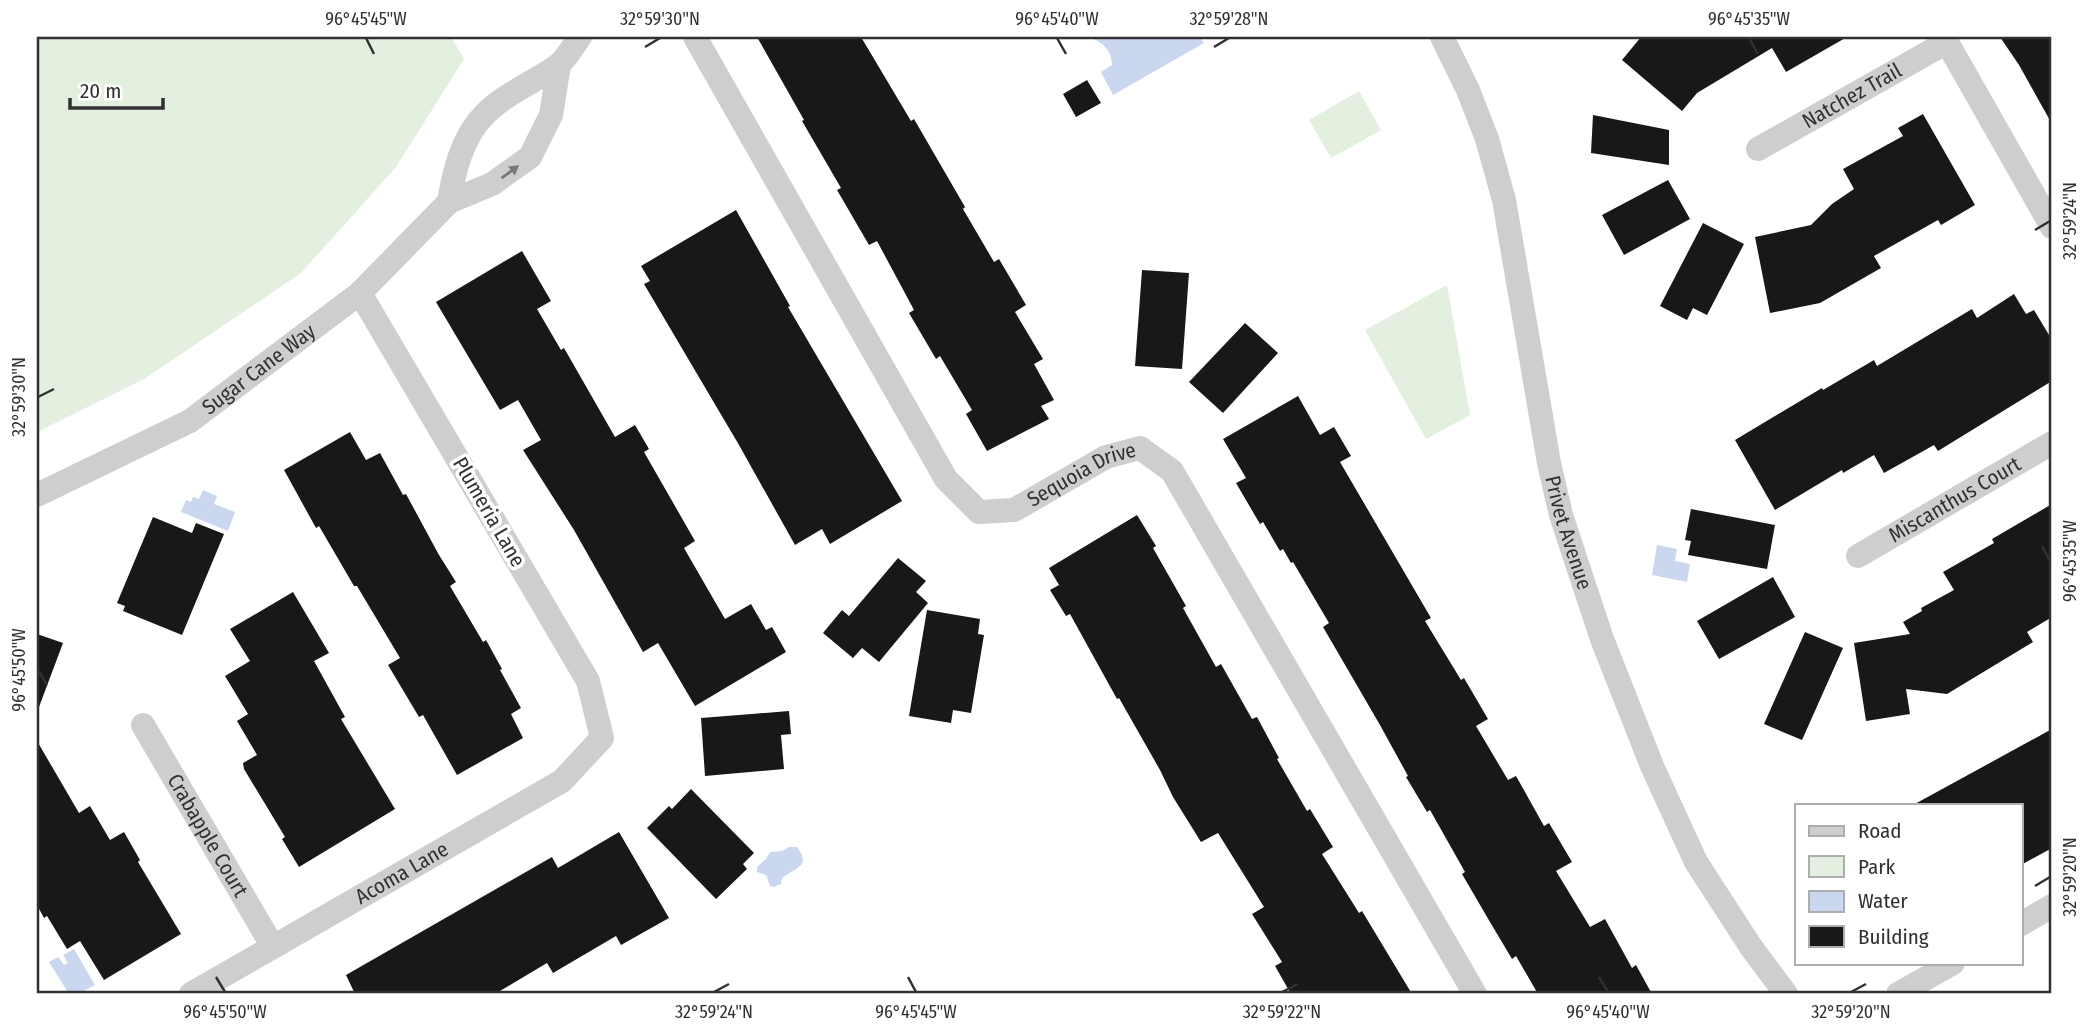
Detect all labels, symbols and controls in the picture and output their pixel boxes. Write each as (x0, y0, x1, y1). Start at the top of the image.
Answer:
text: 96°45'45"W (325, 8, 407, 30)
text: 32°59'30"N (620, 8, 700, 30)
text: 96°45'40"W (1015, 8, 1099, 30)
text: 32°59'28"N (1189, 8, 1269, 30)
text: 96°45'35"W (1708, 8, 1790, 30)
street label: Natchez Trail (1798, 57, 1907, 134)
scale bar (70, 66, 163, 110)
text: 20 m (80, 78, 121, 104)
one-way arrow (500, 164, 518, 179)
text: 32°59'24"N (2059, 182, 2081, 260)
street label: Sugar Cane Way (197, 318, 321, 420)
text: 32°59'30"N (8, 357, 30, 437)
street label: Sequoia Drive (1023, 437, 1139, 513)
street label: Miscanthus Court (1884, 451, 2026, 548)
street label: Plumeria Lane (447, 452, 531, 572)
street label: Privet Avenue (1539, 473, 1598, 593)
text: 96°45'35"W (2059, 520, 2081, 602)
text: 96°45'50"W (8, 628, 30, 712)
street label: Crabapple Court (162, 769, 254, 902)
legend (1795, 804, 2022, 964)
text: Road (1858, 818, 1902, 844)
street label: Acoma Lane (351, 836, 453, 910)
text: 32°59'20"N (2059, 837, 2081, 917)
text: Park (1858, 854, 1896, 880)
text: Water (1858, 888, 1908, 914)
text: Building (1858, 924, 1929, 950)
text: 96°45'50"W (183, 1001, 267, 1023)
text: 32°59'24"N (675, 1001, 753, 1023)
text: 96°45'45"W (875, 1001, 957, 1023)
text: 32°59'22"N (1243, 1001, 1321, 1023)
text: 96°45'40"W (1566, 1001, 1650, 1023)
text: 32°59'20"N (1811, 1001, 1891, 1023)

